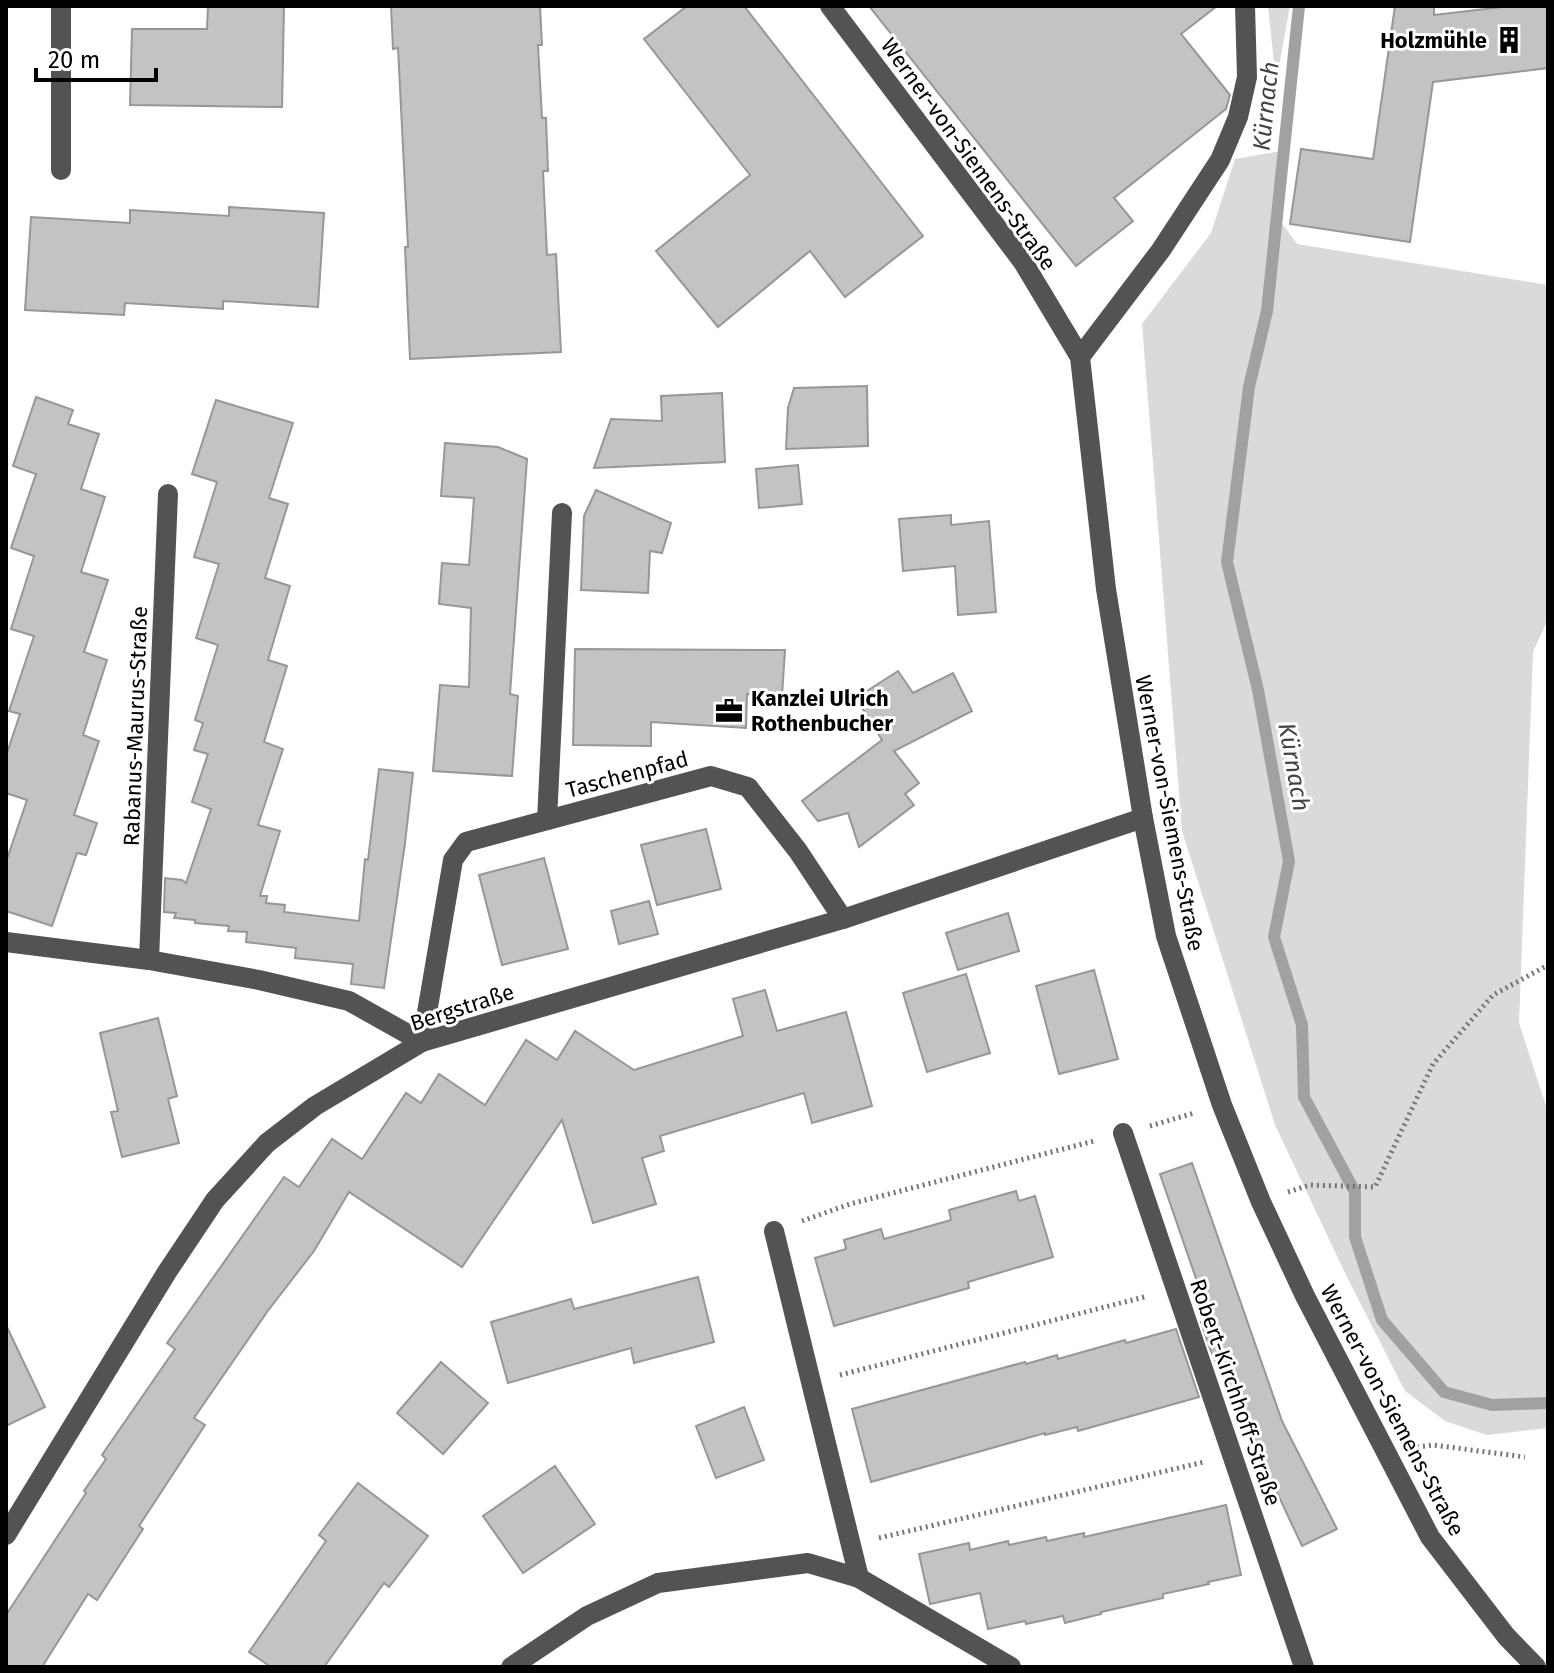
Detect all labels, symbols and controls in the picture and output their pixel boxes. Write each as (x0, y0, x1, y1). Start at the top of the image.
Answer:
building icon: Holzmühle (1494, 25, 1524, 55)
place label: Holzmühle (1380, 27, 1487, 54)
scale bar (36, 32, 156, 82)
street label: Werner-von-Siemens-Straße (875, 33, 1062, 276)
text: 20 m (48, 46, 100, 74)
water label: Kürnach (1247, 60, 1285, 152)
street label: Rabanus-Maurus-Straße (118, 605, 153, 847)
street label: Werner-von-Siemens-Straße (1129, 673, 1210, 953)
place label: Kanzlei Ulrich Rothenbucher (751, 685, 893, 737)
office icon: Kanzlei Ulrich Rothenbucher (714, 696, 744, 726)
water label: Kürnach (1272, 720, 1316, 814)
street label: Taschenpfad (563, 745, 691, 804)
street label: Bergstraße (407, 978, 518, 1037)
street label: Robert-Kirchhoff-Straße (1184, 1275, 1287, 1509)
street label: Werner-von-Siemens-Straße (1315, 1280, 1470, 1541)

